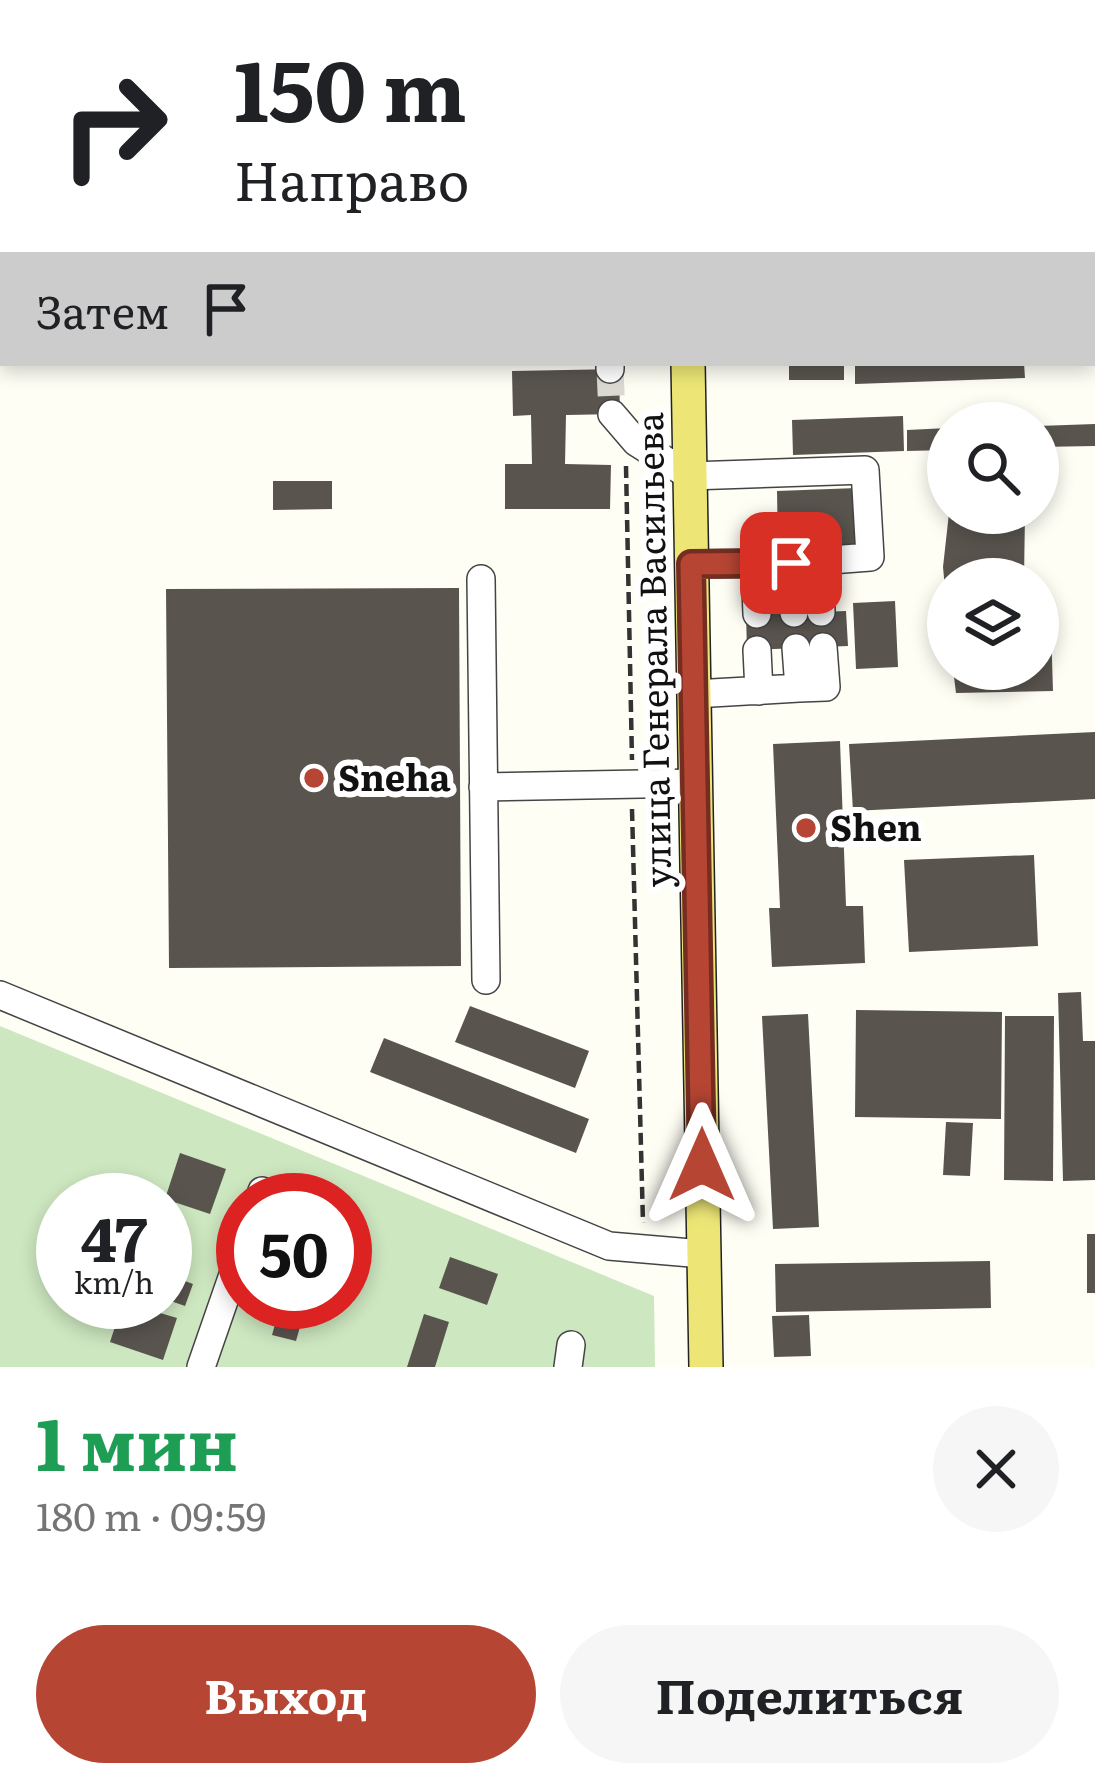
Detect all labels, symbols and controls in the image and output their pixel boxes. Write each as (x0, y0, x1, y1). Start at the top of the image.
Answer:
text: 150 m (234, 23, 467, 148)
icon: right (36, 48, 192, 204)
text: Направо (234, 137, 469, 218)
text: Затем (36, 276, 169, 343)
icon: arrive (193, 276, 259, 342)
map controls (927, 402, 1059, 690)
button: search (927, 402, 1059, 534)
street label: улица Генерала Васильева (621, 411, 682, 888)
pin (740, 512, 842, 614)
icon: arrive (758, 530, 824, 596)
button: layers (927, 558, 1059, 690)
place label: Sneha (338, 749, 451, 802)
marker: Sneha (301, 765, 327, 791)
place label: Shen (830, 799, 922, 852)
marker: Shen (793, 815, 819, 841)
position arrow (639, 1102, 765, 1228)
speed limit sign: 50 (216, 1173, 372, 1329)
text: 47 (81, 1191, 147, 1280)
text: km/h (74, 1259, 154, 1303)
text: 1 мин (36, 1386, 238, 1493)
button: close (933, 1406, 1059, 1532)
text: 180 m · 09:59 (36, 1485, 266, 1543)
button: Выход (36, 1625, 536, 1763)
button: Поделиться (560, 1625, 1059, 1763)

